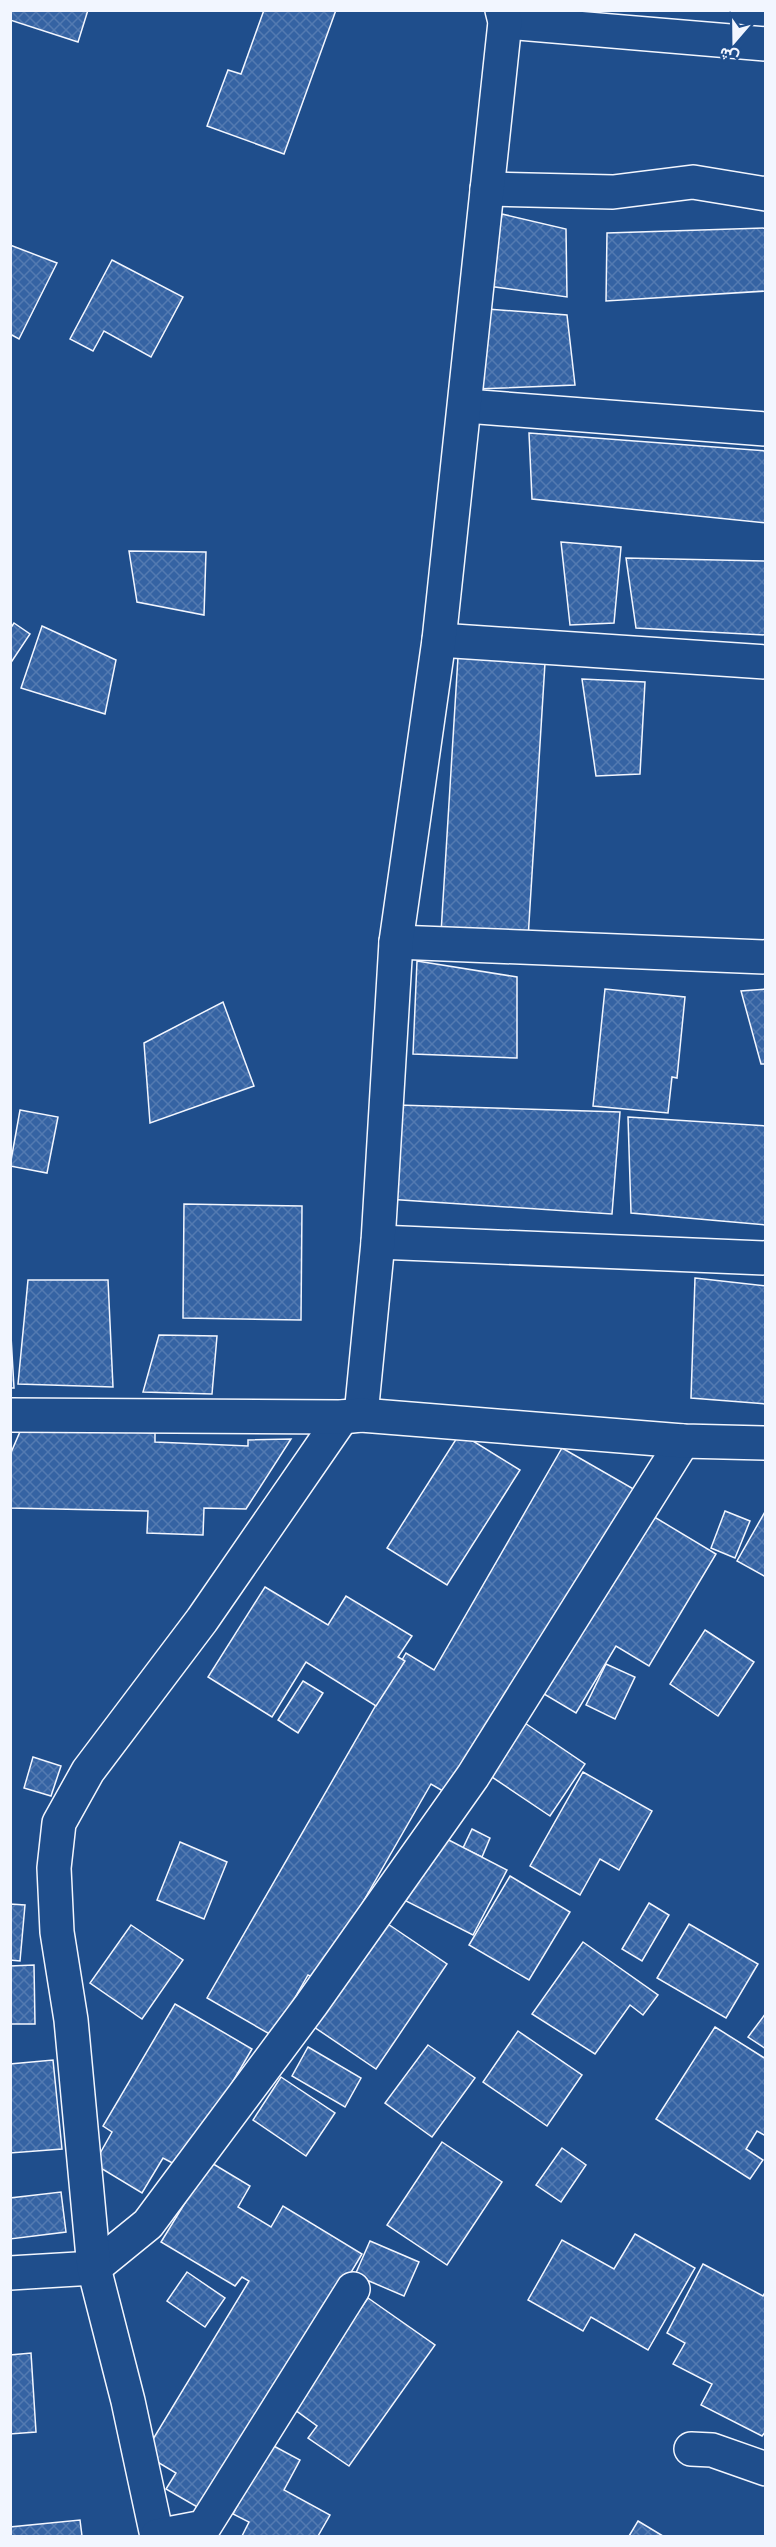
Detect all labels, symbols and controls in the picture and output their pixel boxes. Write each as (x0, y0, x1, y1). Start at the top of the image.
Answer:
north arrow (704, 12, 764, 72)
text: ش (716, 42, 742, 69)

